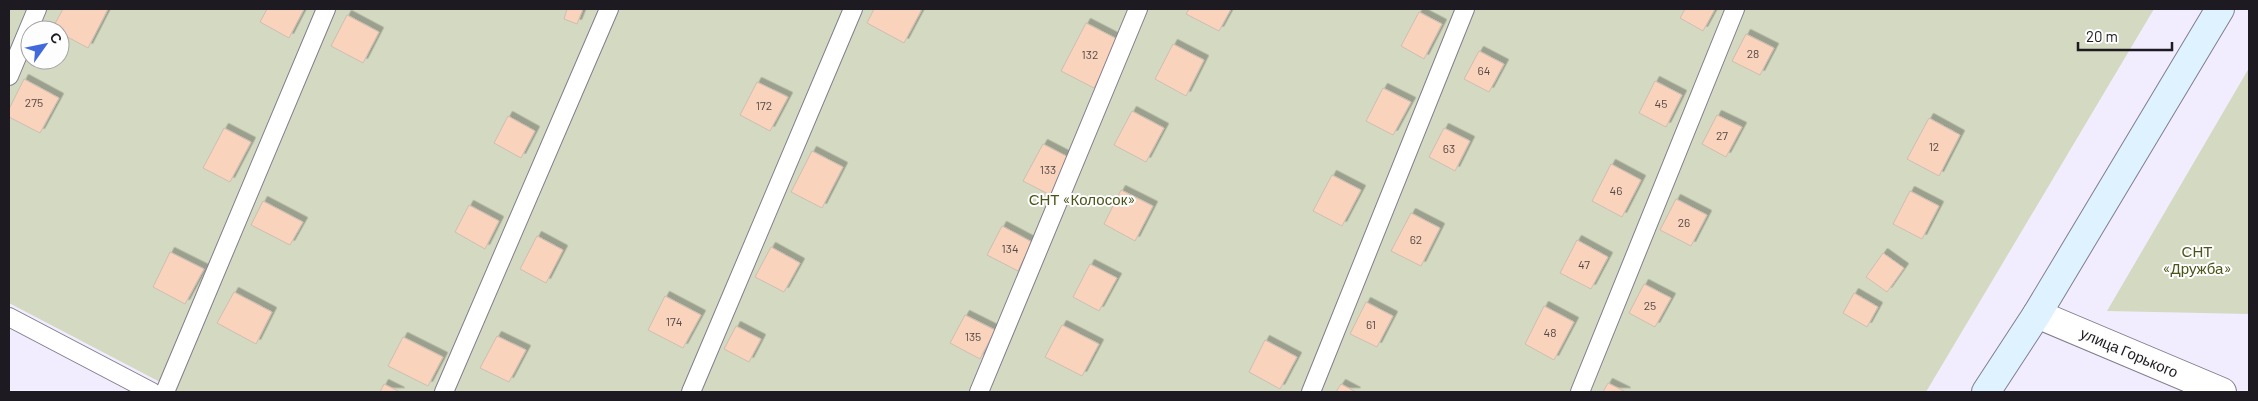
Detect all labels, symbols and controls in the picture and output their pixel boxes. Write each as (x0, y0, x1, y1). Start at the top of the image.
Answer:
north arrow (20, 20, 70, 70)
scale bar (2078, 20, 2172, 52)
text: 20 m (2086, 27, 2118, 45)
text: С (46, 29, 66, 47)
house number: 28 (1747, 46, 1759, 60)
house number: 132 (1082, 47, 1098, 61)
house number: 64 (1478, 63, 1490, 77)
house number: 275 (25, 95, 43, 109)
house number: 45 (1655, 96, 1667, 110)
house number: 172 (756, 98, 772, 112)
house number: 27 (1716, 128, 1728, 142)
house number: 12 (1929, 139, 1939, 153)
house number: 63 (1443, 141, 1455, 155)
house number: 133 (1040, 162, 1056, 176)
house number: 46 (1610, 183, 1622, 197)
park label: СНТ «Колосок» (1029, 190, 1135, 208)
house number: 26 (1678, 215, 1690, 229)
house number: 62 (1410, 232, 1422, 246)
house number: 134 (1002, 241, 1019, 255)
park label: СНТ «Дружба» (2163, 242, 2232, 277)
house number: 47 (1578, 257, 1590, 271)
house number: 25 (1644, 298, 1656, 312)
house number: 174 (666, 314, 682, 328)
house number: 61 (1366, 317, 1376, 331)
street label: улица Горького (2078, 323, 2181, 381)
house number: 48 (1544, 325, 1556, 339)
house number: 135 (965, 329, 981, 343)

